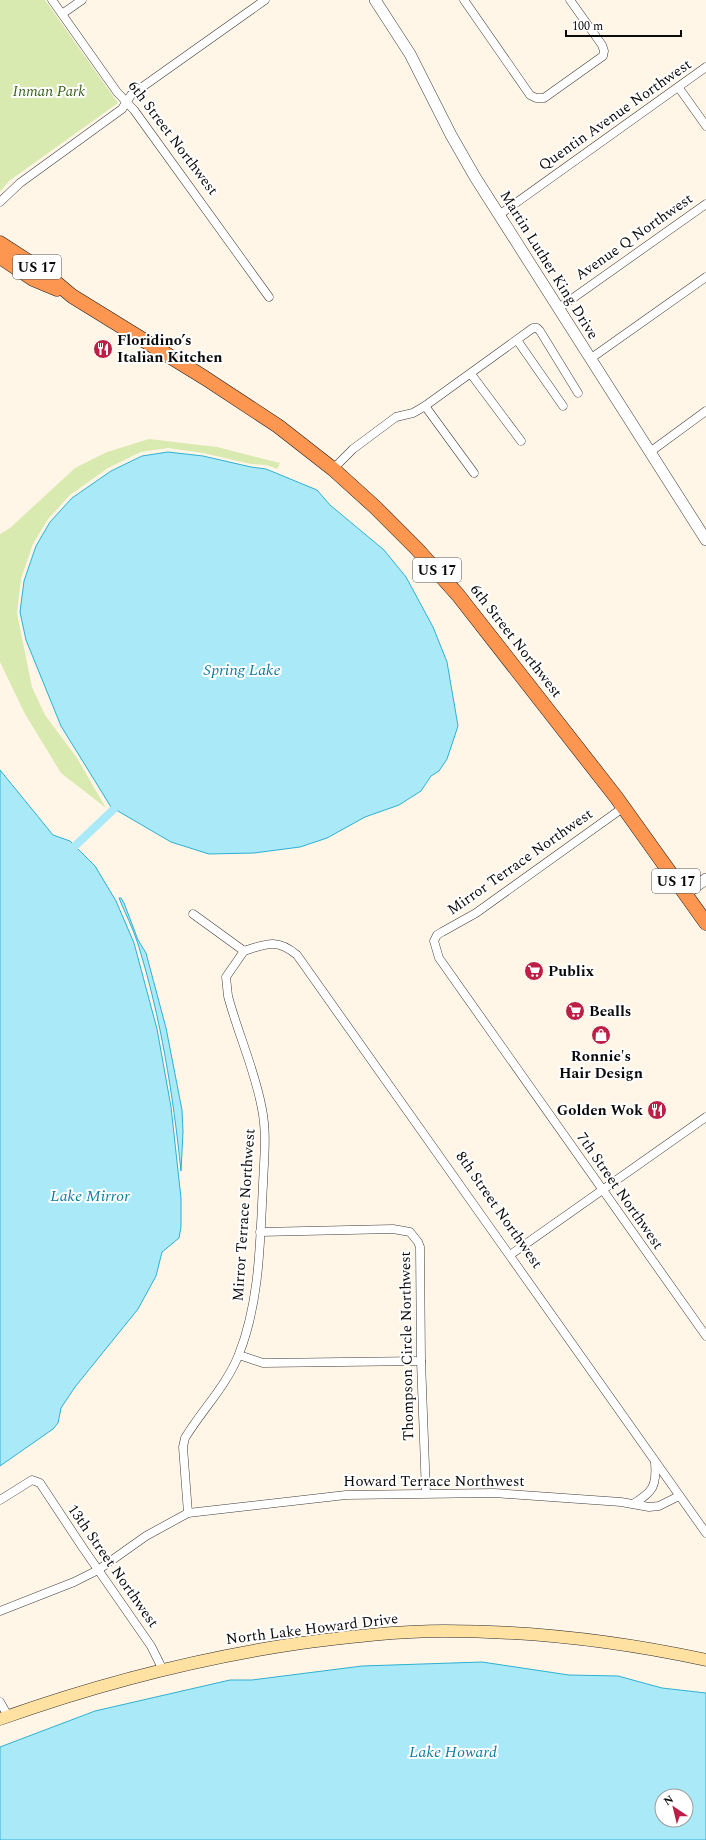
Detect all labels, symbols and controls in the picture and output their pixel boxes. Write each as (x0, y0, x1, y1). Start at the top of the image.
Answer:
scale bar (566, 12, 681, 38)
text: 100 m (572, 17, 603, 36)
street label: Quentin Avenue Northwest (534, 53, 696, 177)
street label: 6th Street Northwest (122, 76, 224, 200)
park label: Inman Park (13, 80, 85, 103)
street label: Martin Luther King Drive (494, 186, 604, 344)
street label: Avenue Q Northwest (570, 188, 698, 286)
road number: US 17 (13, 255, 61, 279)
place label: Floridino’s Italian Kitchen (117, 329, 223, 369)
restaurant icon: Floridino’s Italian Kitchen (92, 338, 114, 360)
road number: US 17 (413, 558, 461, 582)
street label: 6th Street Northwest (464, 579, 568, 703)
water label: Spring Lake (203, 658, 281, 682)
street label: Mirror Terrace Northwest (442, 803, 598, 921)
road number: US 17 (652, 869, 700, 893)
supermarket icon: Publix (523, 960, 545, 982)
place label: Publix (548, 960, 594, 983)
supermarket icon: Bealls (564, 1000, 586, 1022)
place label: Bealls (589, 1000, 631, 1023)
shop icon: Ronnie's Hair Design (590, 1024, 612, 1046)
place label: Ronnie's Hair Design (559, 1045, 643, 1085)
place label: Golden Wok (557, 1099, 643, 1122)
restaurant icon: Golden Wok (646, 1099, 668, 1121)
street label: Mirror Terrace Northwest (226, 1128, 262, 1302)
street label: 7th Street Northwest (571, 1128, 669, 1254)
street label: 8th Street Northwest (450, 1147, 548, 1273)
water label: Lake Mirror (50, 1184, 130, 1208)
street label: Thompson Circle Northwest (394, 1251, 420, 1441)
street label: Howard Terrace Northwest (343, 1470, 525, 1493)
street label: 13th Street Northwest (62, 1500, 164, 1632)
street label: North Lake Howard Drive (225, 1607, 399, 1651)
water label: Lake Howard (409, 1740, 497, 1764)
north arrow (654, 1788, 694, 1828)
text: N (660, 1791, 677, 1810)

